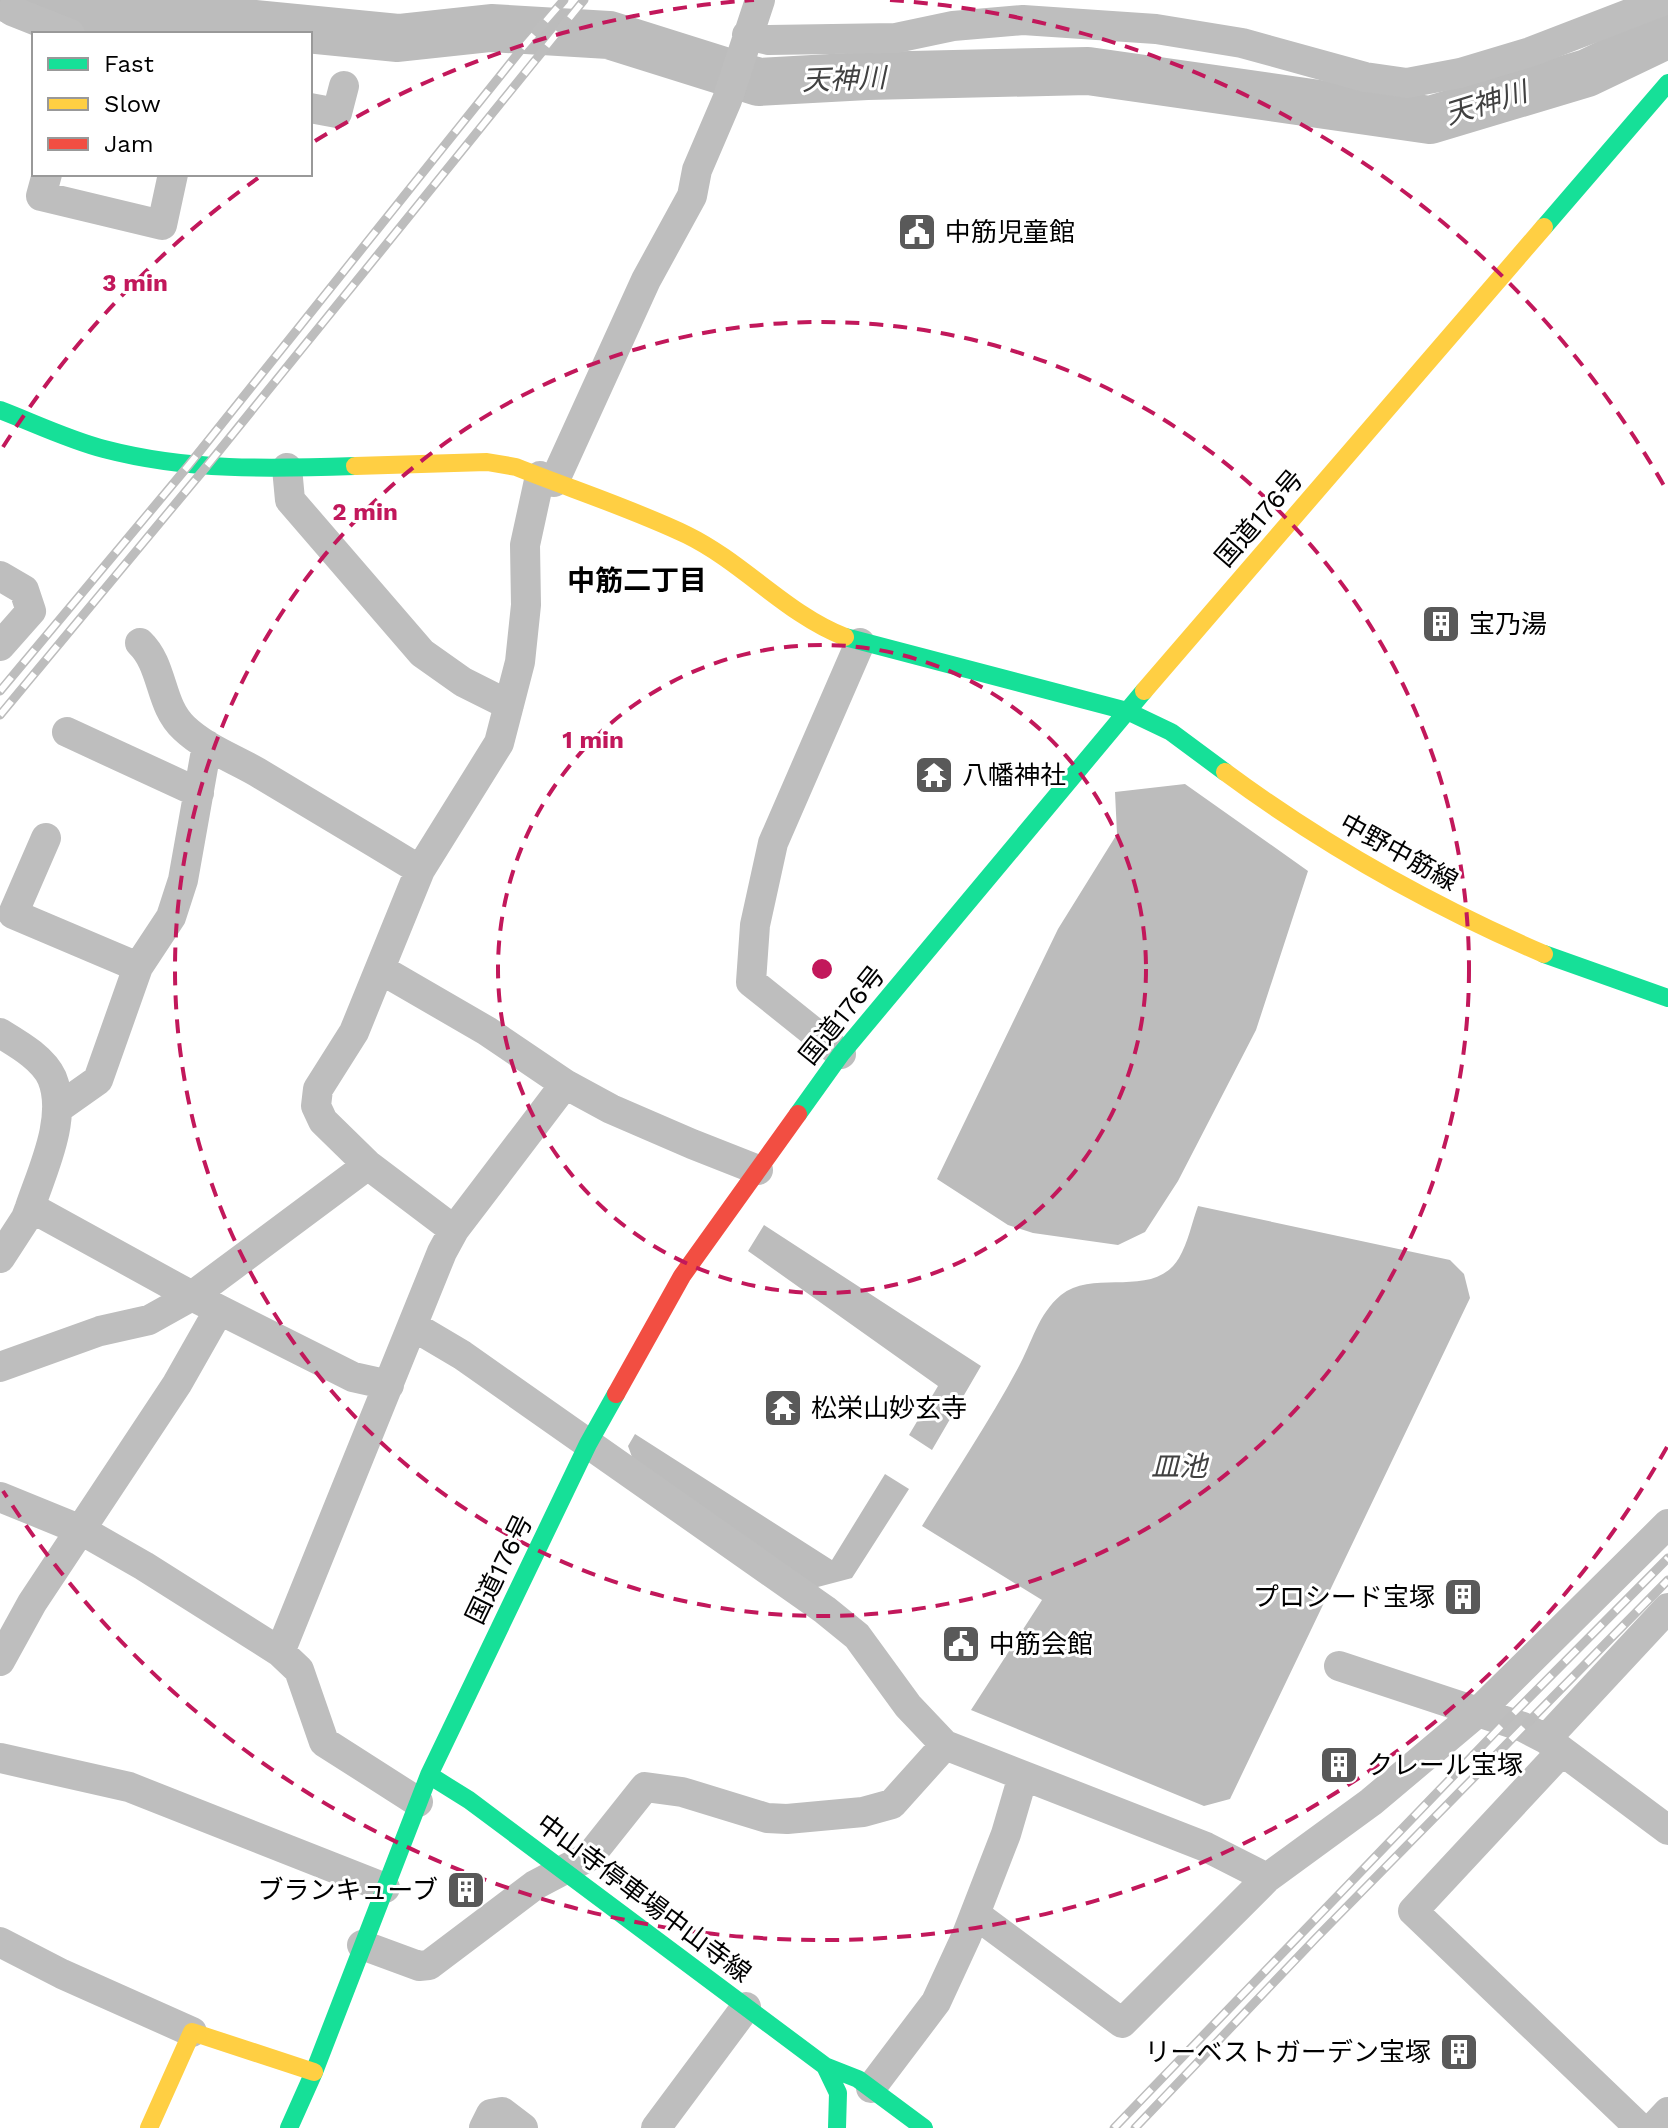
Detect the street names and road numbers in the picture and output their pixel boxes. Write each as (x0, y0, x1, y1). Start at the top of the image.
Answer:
street label: 国道176号 (1209, 464, 1309, 572)
street label: 中野中筋線 (1335, 807, 1463, 897)
street label: 国道176号 (793, 960, 891, 1070)
street label: 国道176号 (460, 1509, 538, 1629)
street label: 中山寺停車場中山寺線 (531, 1808, 757, 1988)

